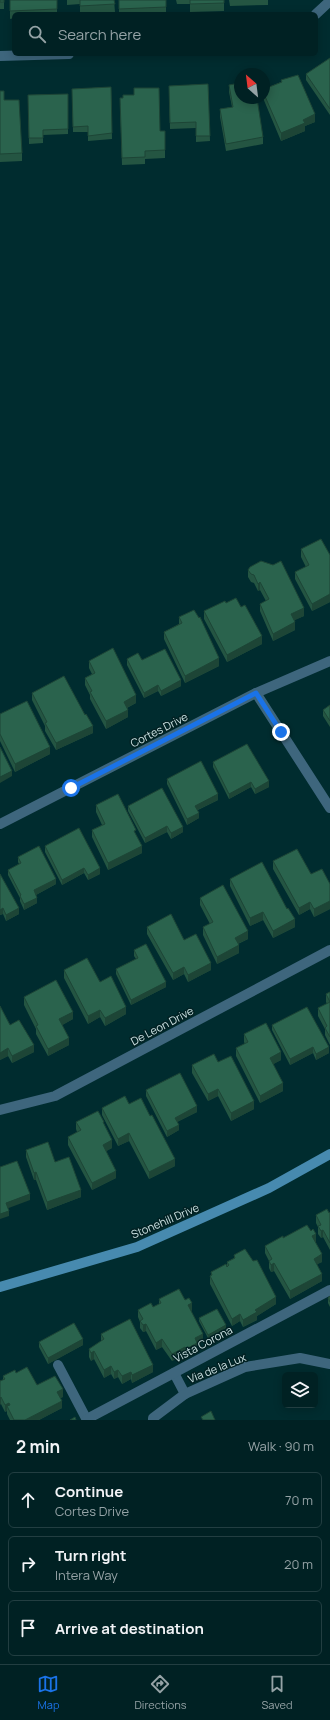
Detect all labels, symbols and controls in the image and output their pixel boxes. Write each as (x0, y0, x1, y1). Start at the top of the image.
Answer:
search box (12, 12, 318, 56)
icon: search (26, 23, 48, 45)
text: Search here (58, 24, 141, 45)
north arrow (234, 68, 270, 104)
street label: Cortes Drive (127, 708, 191, 750)
route end (272, 723, 290, 741)
route start (62, 779, 80, 797)
street label: De Leon Drive (128, 1002, 196, 1048)
street label: Stonehill Drive (128, 1199, 202, 1242)
street label: Vista Corona (171, 1322, 235, 1365)
street label: Via de la Lux (186, 1349, 248, 1386)
map controls (282, 1372, 318, 1408)
button: layers (282, 1372, 318, 1408)
text: 2 min (16, 1435, 60, 1458)
text: Walk · 90 m (248, 1437, 314, 1455)
text: Continue (55, 1481, 123, 1502)
icon: ahead (17, 1489, 39, 1511)
text: 70 m (285, 1491, 313, 1509)
text: Cortes Drive (55, 1502, 129, 1520)
text: Turn right (55, 1545, 126, 1566)
icon: right (17, 1553, 39, 1575)
text: 20 m (284, 1555, 313, 1573)
text: Intera Way (55, 1566, 118, 1584)
icon: arrive (17, 1617, 39, 1639)
text: Arrive at destination (55, 1618, 204, 1639)
tab: Map (37, 1673, 59, 1712)
tab: Directions (134, 1673, 187, 1712)
tab: Saved (262, 1673, 293, 1712)

